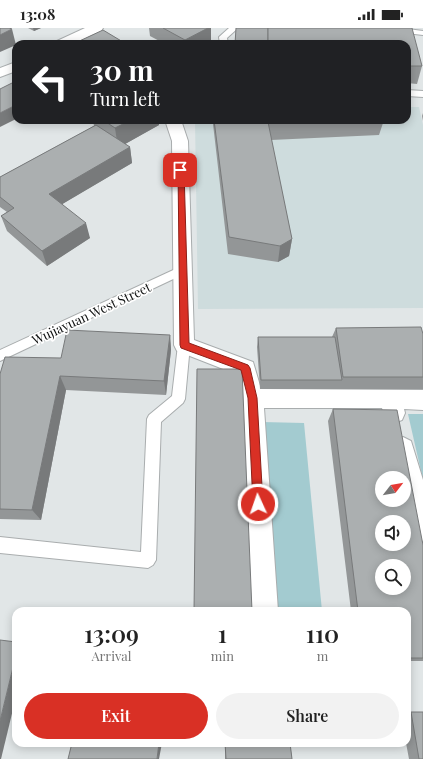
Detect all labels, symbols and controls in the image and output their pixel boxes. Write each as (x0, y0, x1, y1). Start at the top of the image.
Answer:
text: 13:08 (20, 4, 55, 24)
text: 30 m (90, 51, 154, 88)
icon: left (24, 56, 76, 108)
text: Turn left (90, 87, 160, 111)
pin (163, 153, 197, 187)
icon: arrive (169, 159, 191, 181)
street label: Wujiayuan West Street (28, 278, 154, 348)
north arrow (375, 471, 411, 507)
map controls (375, 471, 411, 595)
position arrow (237, 483, 279, 525)
button: sound (375, 515, 411, 551)
button: search (375, 559, 411, 595)
text: 13:09 (84, 617, 139, 649)
text: 1 (218, 617, 227, 649)
text: 110 (306, 617, 339, 649)
text: Arrival (91, 647, 131, 664)
text: min (211, 647, 234, 664)
text: m (317, 647, 328, 664)
button: Exit (24, 693, 208, 739)
button: Share (216, 693, 399, 739)

